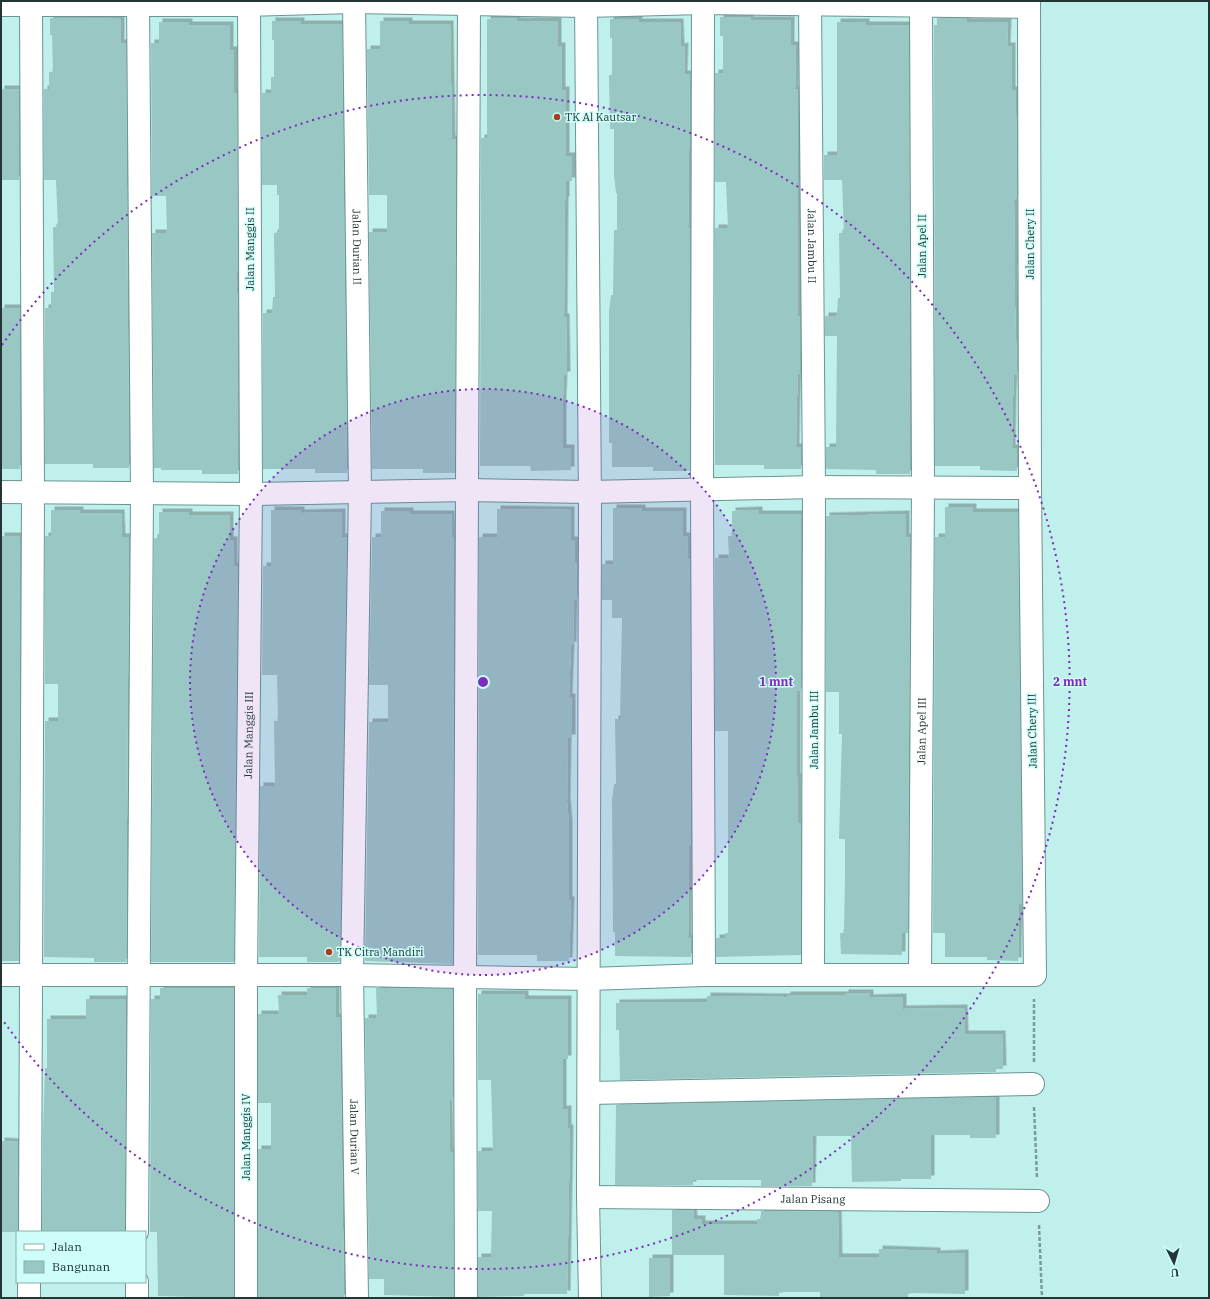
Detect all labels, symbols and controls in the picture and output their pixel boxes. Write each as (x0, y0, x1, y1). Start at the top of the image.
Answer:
place label: TK Al Kautsar (565, 110, 636, 124)
marker: TK Al Kautsar (552, 112, 562, 122)
street label: Jalan Manggis II (243, 207, 257, 291)
street label: Jalan Jambu II (805, 208, 819, 284)
street label: Jalan Chery II (1023, 208, 1037, 280)
street label: Jalan Durian II (350, 209, 364, 285)
street label: Jalan Apel II (915, 214, 929, 278)
text: 1 mnt (759, 674, 794, 689)
text: 2 mnt (1053, 674, 1088, 689)
centre of rings (476, 675, 490, 689)
street label: Jalan Jambu III (807, 690, 821, 769)
street label: Jalan Manggis III (241, 691, 256, 779)
street label: Jalan Chery III (1024, 693, 1040, 769)
street label: Jalan Apel III (914, 697, 929, 765)
place label: TK Citra Mandiri (337, 945, 424, 959)
marker: TK Citra Mandiri (324, 947, 334, 957)
street label: Jalan Manggis IV (239, 1093, 253, 1180)
street label: Jalan Durian V (347, 1099, 362, 1176)
street label: Jalan Pisang (781, 1192, 845, 1206)
legend (16, 1231, 146, 1283)
text: Jalan (52, 1239, 82, 1254)
north arrow (1154, 1243, 1194, 1283)
text: Bangunan (52, 1259, 110, 1274)
text: U (1170, 1266, 1180, 1280)

